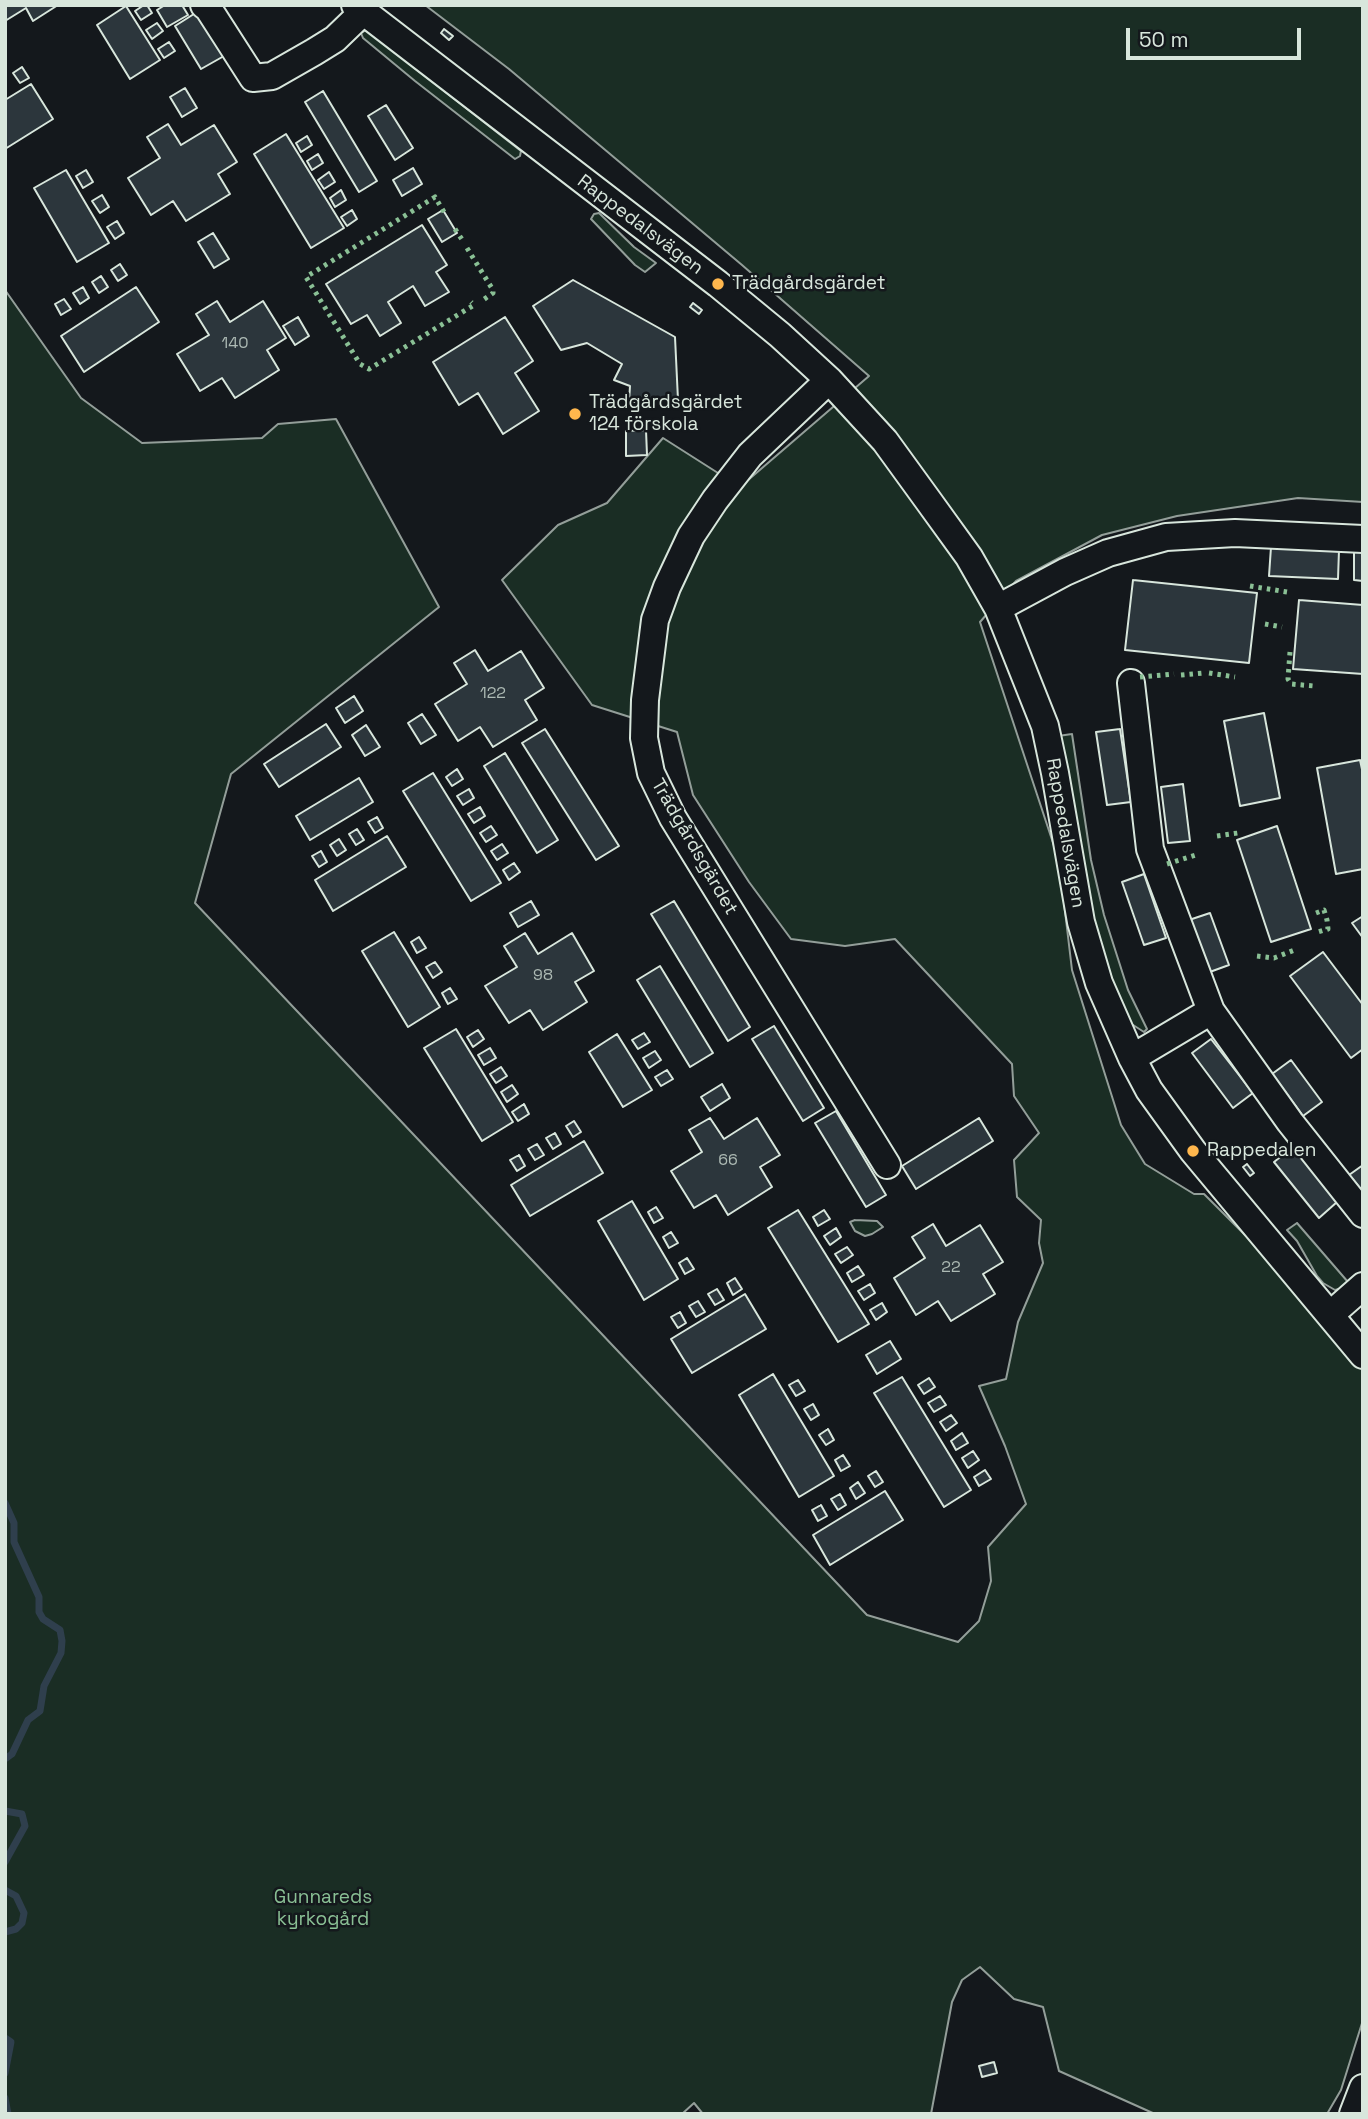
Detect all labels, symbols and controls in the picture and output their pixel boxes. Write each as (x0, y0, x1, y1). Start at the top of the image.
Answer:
scale bar (1130, 14, 1305, 58)
text: 50 m (1139, 26, 1189, 53)
street label: Rappedalsvägen (573, 170, 707, 280)
place label: Trädgårdsgärdet (732, 273, 885, 295)
marker: Trädgårdsgärdet (710, 276, 726, 292)
house number: 140 (222, 334, 248, 354)
place label: Trädgårdsgärdet 124 förskola (589, 392, 742, 436)
marker: Trädgårdsgärdet 124 förskola (567, 406, 583, 422)
house number: 122 (480, 684, 506, 704)
street label: Rappedalsvägen (1041, 756, 1089, 910)
street label: Trädgårdsgärdet (646, 775, 742, 919)
house number: 98 (533, 966, 553, 986)
place label: Rappedalen (1207, 1140, 1316, 1162)
marker: Rappedalen (1185, 1143, 1201, 1159)
house number: 66 (718, 1151, 738, 1171)
house number: 22 (941, 1258, 961, 1278)
park label: Gunnareds kyrkogård (274, 1887, 372, 1931)

